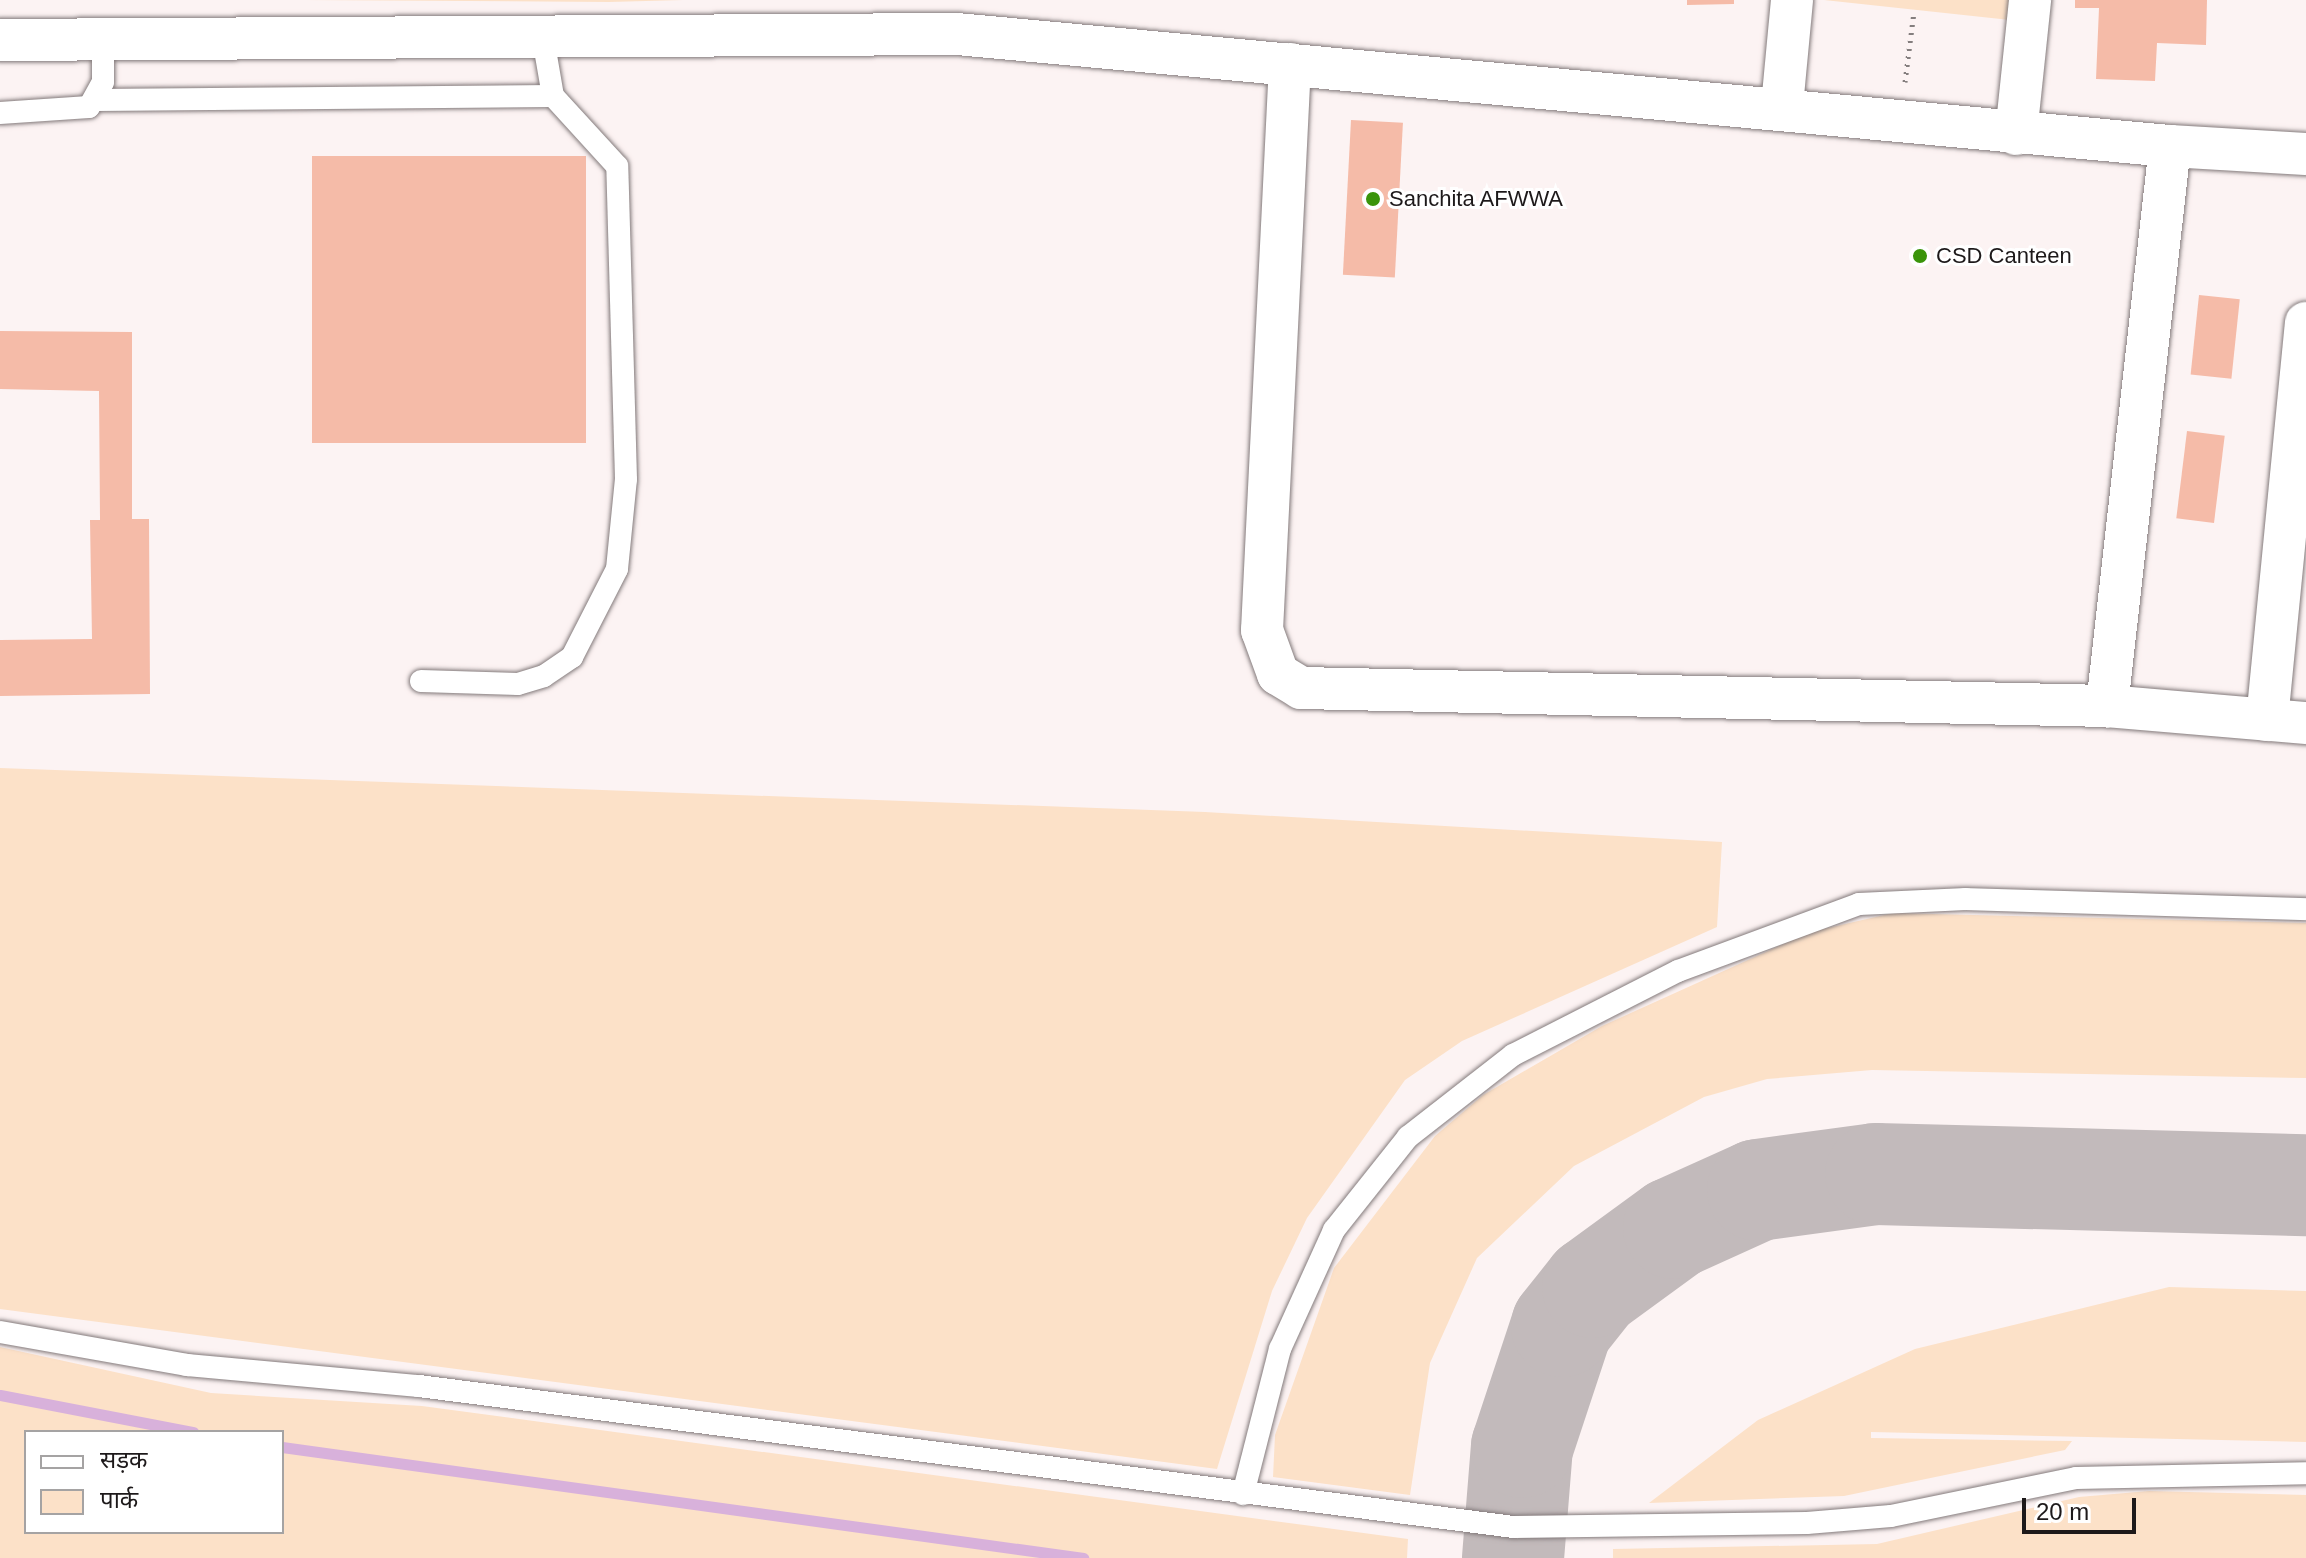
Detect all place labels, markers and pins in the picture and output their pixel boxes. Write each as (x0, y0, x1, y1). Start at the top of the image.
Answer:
place label: Sanchita AFWWA (1389, 186, 1564, 212)
marker: Sanchita AFWWA (1364, 190, 1382, 208)
place label: CSD Canteen (1936, 243, 2072, 269)
marker: CSD Canteen (1911, 247, 1929, 265)

